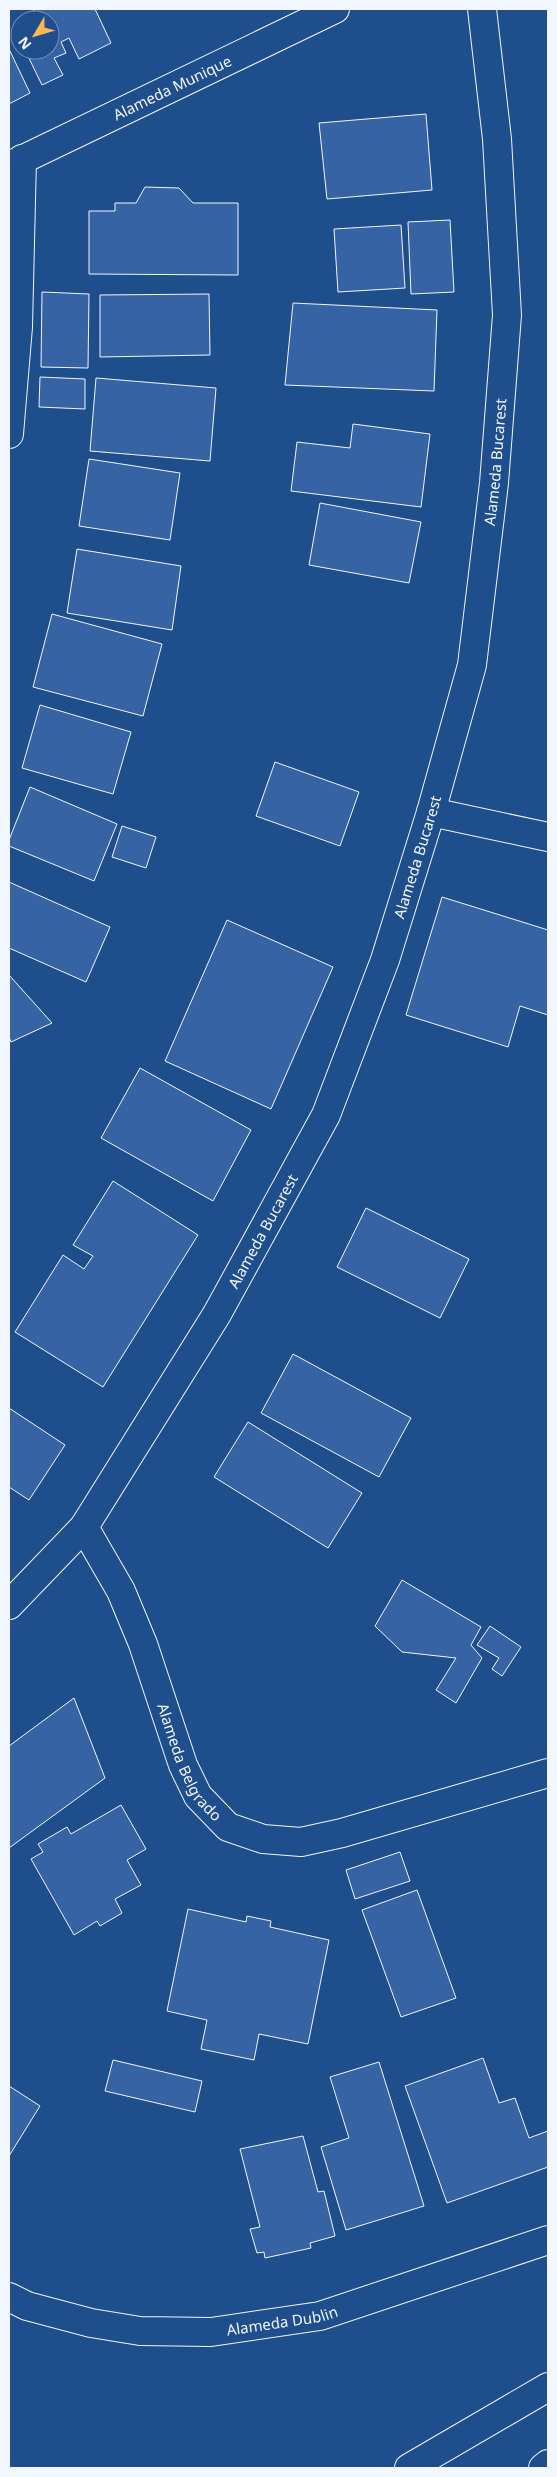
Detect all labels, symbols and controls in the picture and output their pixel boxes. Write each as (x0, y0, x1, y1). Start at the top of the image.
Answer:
north arrow (10, 10, 60, 60)
text: N (13, 33, 35, 54)
street label: Alameda Munique (110, 50, 235, 124)
street label: Alameda Bucarest (479, 397, 511, 527)
street label: Alameda Bucarest (389, 793, 445, 921)
street label: Alameda Bucarest (223, 1170, 302, 1292)
street label: Alameda Belgrado (153, 1700, 227, 1825)
street label: Alameda Dublin (225, 2301, 340, 2340)

